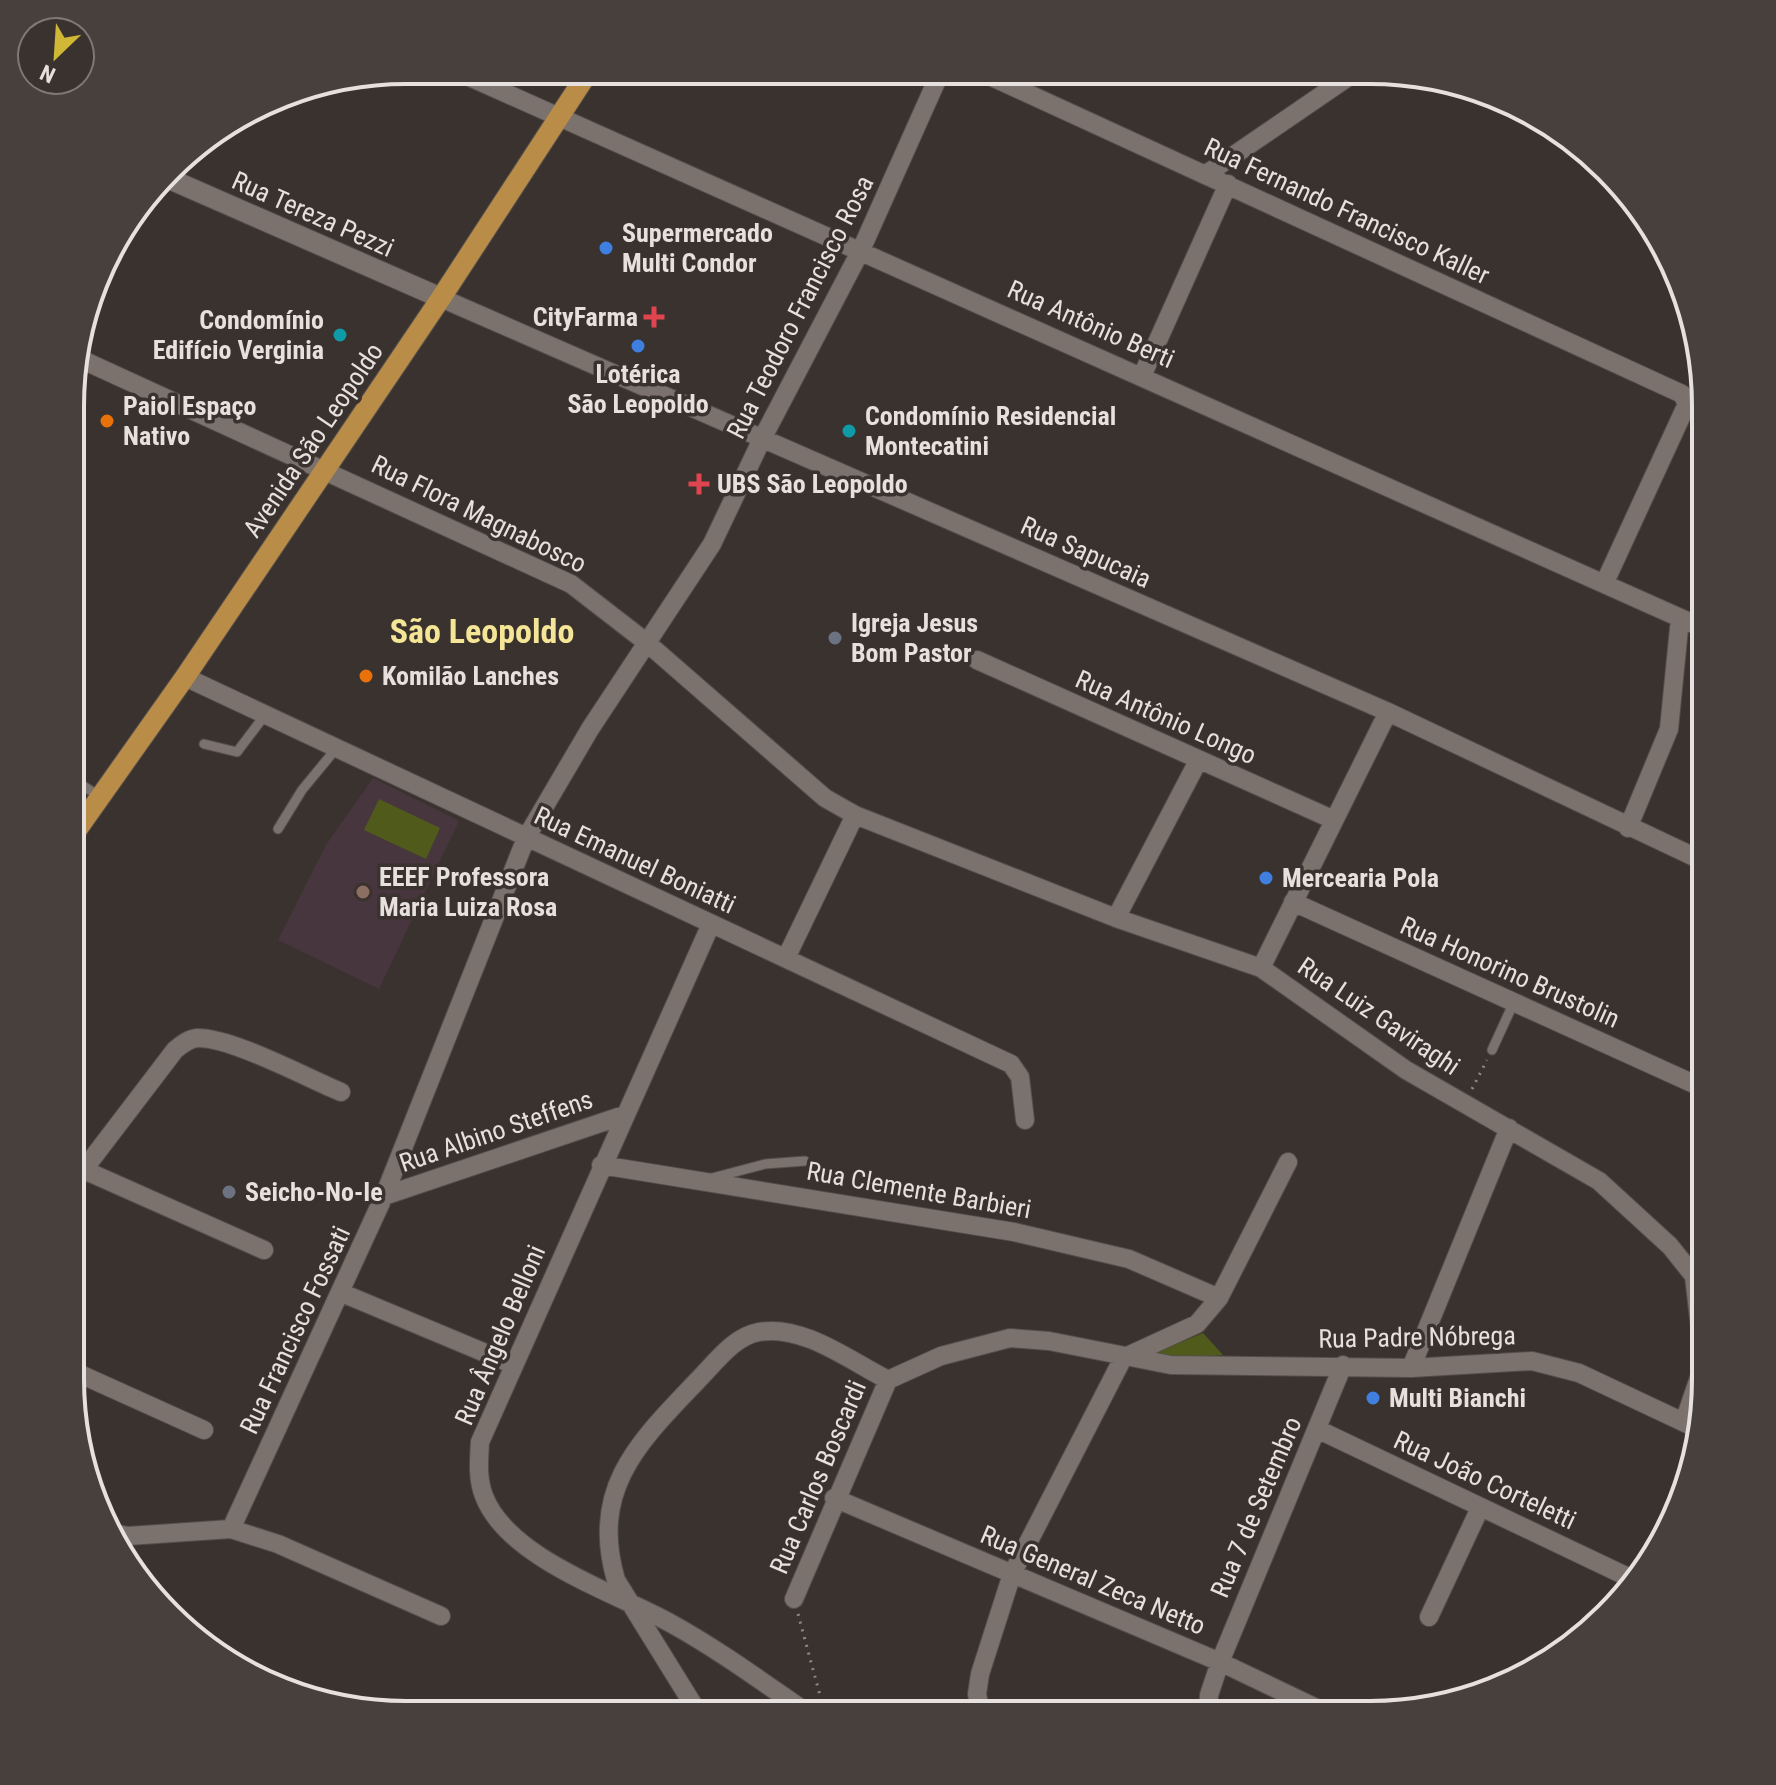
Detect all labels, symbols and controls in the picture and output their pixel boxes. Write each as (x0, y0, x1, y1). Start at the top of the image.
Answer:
north arrow (16, 16, 96, 96)
text: N (36, 59, 59, 88)
street label: Rua Fernando Francisco Kaller (1200, 132, 1494, 290)
street label: Rua Tereza Pezzi (228, 165, 398, 263)
street label: Rua Teodoro Francisco Rosa (721, 171, 879, 443)
place label: Supermercado Multi Condor (622, 218, 773, 278)
marker: Supermercado Multi Condor (597, 239, 615, 257)
street label: Rua Antônio Berti (1003, 274, 1179, 374)
place label: CityFarma (533, 302, 638, 332)
place label: Condomínio Edifício Verginia (153, 305, 324, 365)
marker: CityFarma (645, 308, 663, 326)
marker: Condomínio Edifício Verginia (331, 326, 349, 344)
street label: Avenida São Leopoldo (237, 337, 389, 543)
marker: Lotérica São Leopoldo (629, 337, 647, 355)
place label: Lotérica São Leopoldo (567, 359, 709, 419)
place label: Paiol Espaço Nativo (123, 391, 257, 451)
place label: Condomínio Residencial Montecatini (865, 401, 1116, 461)
marker: Paiol Espaço Nativo (98, 412, 116, 430)
marker: Condomínio Residencial Montecatini (840, 422, 858, 440)
street label: Rua Flora Magnabosco (367, 449, 591, 579)
place label: UBS São Leopoldo (717, 469, 908, 499)
marker: UBS São Leopoldo (688, 473, 710, 495)
street label: Rua Sapucaia (1016, 510, 1156, 594)
place label: Igreja Jesus Bom Pastor (851, 608, 978, 668)
district label: São Leopoldo (390, 611, 574, 651)
marker: Igreja Jesus Bom Pastor (826, 629, 844, 647)
place label: Komilão Lanches (382, 661, 559, 691)
street label: Rua Antônio Longo (1071, 664, 1261, 770)
marker: Komilão Lanches (357, 667, 375, 685)
street label: Rua Emanuel Boniatti (530, 800, 740, 920)
place label: EEEF Professora Maria Luiza Rosa (379, 862, 557, 922)
place label: Mercearia Pola (1282, 863, 1439, 893)
marker: Mercearia Pola (1257, 869, 1275, 887)
marker: EEEF Professora Maria Luiza Rosa (354, 883, 372, 901)
street label: Rua Honorino Brustolin (1396, 910, 1624, 1034)
street label: Rua Luiz Gaviraghi (1293, 951, 1465, 1081)
street label: Rua Albino Steffens (395, 1084, 597, 1178)
street label: Rua Clemente Barbieri (804, 1155, 1034, 1225)
place label: Seicho-No-Ie (245, 1177, 383, 1207)
marker: Seicho-No-Ie (220, 1183, 238, 1201)
street label: Rua Francisco Fossati (234, 1222, 356, 1438)
street label: Rua Ângelo Belloni (449, 1241, 551, 1429)
street label: Rua Padre Nóbrega (1318, 1320, 1516, 1354)
street label: Rua Carlos Boscardi (764, 1376, 872, 1578)
place label: Multi Bianchi (1389, 1383, 1526, 1413)
marker: Multi Bianchi (1364, 1389, 1382, 1407)
street label: Rua 7 de Setembro (1204, 1412, 1308, 1602)
street label: Rua João Corteletti (1389, 1425, 1581, 1535)
street label: Rua General Zeca Netto (976, 1519, 1210, 1641)

